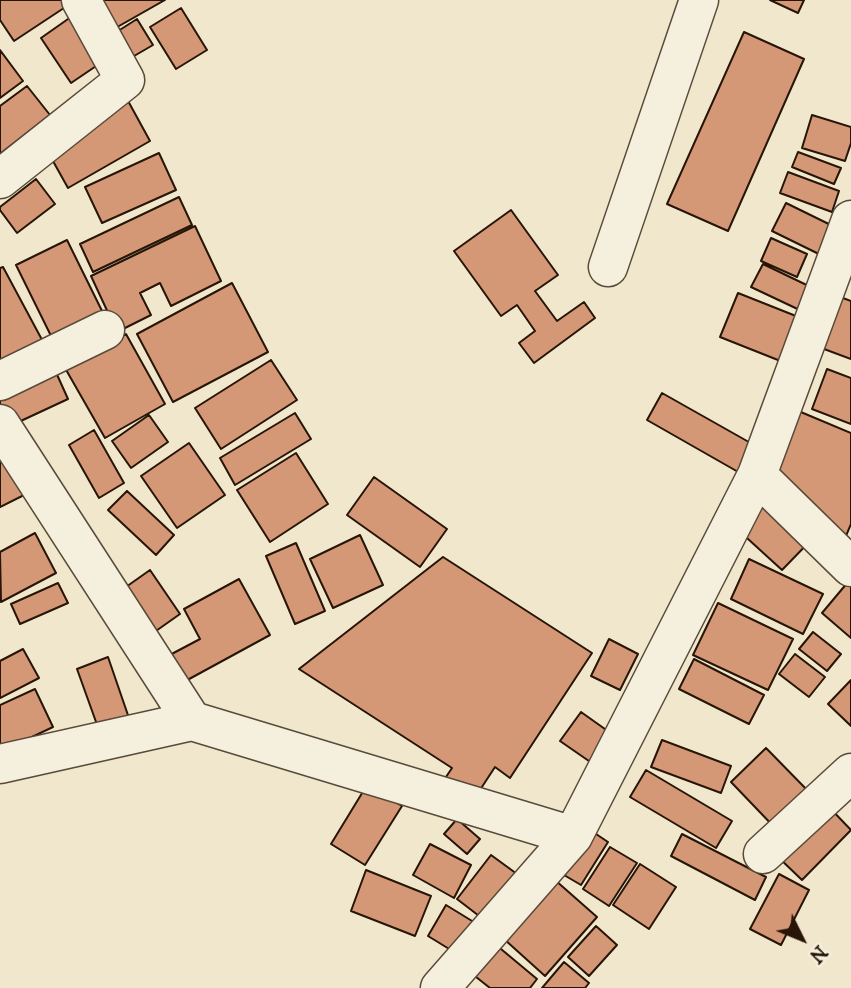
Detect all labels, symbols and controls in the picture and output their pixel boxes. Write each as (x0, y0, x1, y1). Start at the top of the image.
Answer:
north arrow (767, 904, 837, 974)
text: N (804, 940, 831, 967)

